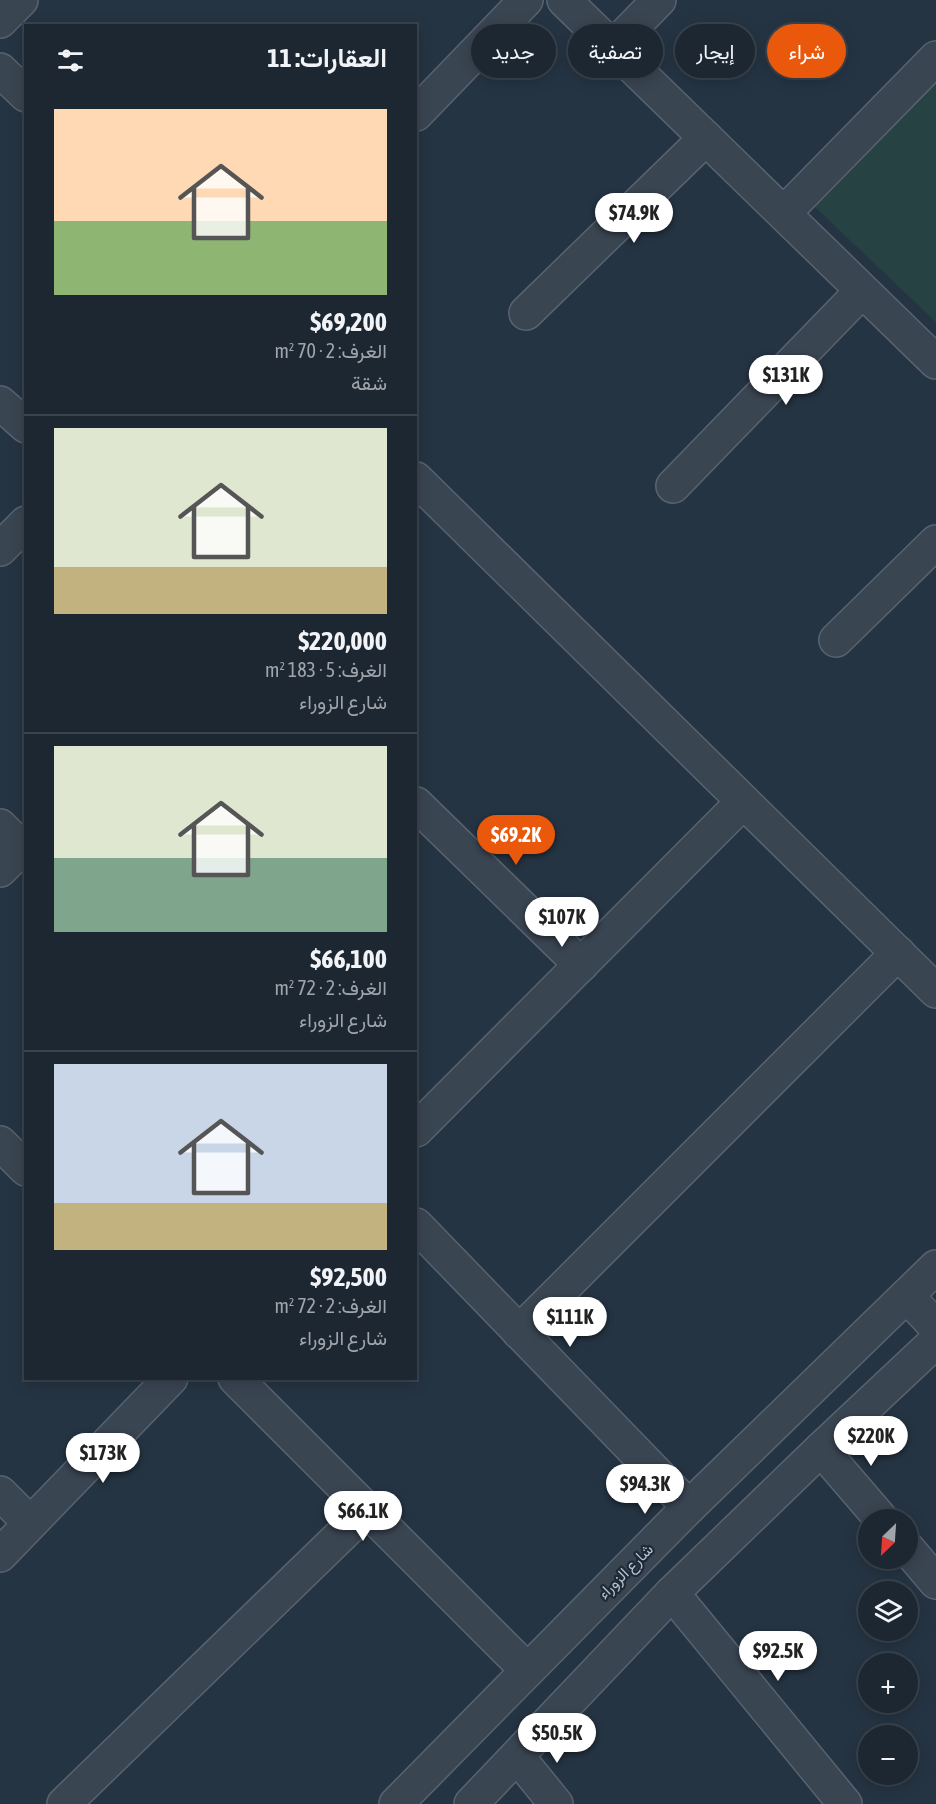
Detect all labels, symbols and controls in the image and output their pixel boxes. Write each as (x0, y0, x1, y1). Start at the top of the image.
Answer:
chip: جديد (471, 24, 556, 78)
chip: تصفية (568, 24, 663, 78)
chip: إيجار (675, 24, 755, 78)
chip: شراء (767, 24, 846, 78)
text: العقارات: 11 (267, 43, 387, 73)
icon: filters (54, 44, 87, 77)
icon: home (167, 148, 275, 256)
pin: $74.9K (585, 193, 683, 244)
text: $74.9K (609, 201, 659, 224)
text: $69,200 (310, 307, 387, 337)
text: الغرف: 2 · 70 m² (274, 339, 387, 362)
pin: $131K (744, 355, 828, 406)
text: $131K (763, 363, 809, 386)
text: شقة (351, 371, 387, 394)
icon: home (167, 467, 275, 575)
text: $220,000 (298, 626, 387, 656)
text: الغرف: 5 · 183 m² (265, 658, 387, 681)
text: شارع الزوراء (299, 690, 387, 713)
icon: home (167, 785, 275, 893)
pin: $69.2K (467, 815, 565, 866)
text: $69.2K (491, 823, 541, 846)
pin: $107K (520, 897, 604, 948)
text: $107K (539, 905, 585, 928)
text: $66,100 (310, 944, 387, 974)
text: الغرف: 2 · 72 m² (274, 976, 387, 999)
text: شارع الزوراء (299, 1008, 387, 1031)
icon: home (167, 1103, 275, 1211)
text: $92,500 (310, 1262, 387, 1292)
text: الغرف: 2 · 72 m² (274, 1294, 387, 1317)
pin: $111K (528, 1297, 612, 1348)
text: $111K (547, 1305, 593, 1328)
text: شارع الزوراء (299, 1326, 387, 1349)
pin: $220K (829, 1416, 913, 1467)
text: $220K (848, 1424, 894, 1447)
pin: $173K (61, 1433, 145, 1484)
text: $173K (80, 1441, 126, 1464)
pin: $94.3K (596, 1464, 694, 1515)
text: $94.3K (620, 1472, 670, 1495)
pin: $66.1K (314, 1491, 412, 1542)
text: $66.1K (338, 1499, 388, 1522)
north arrow (858, 1509, 918, 1569)
map controls (858, 1509, 918, 1785)
street label: شارع الزوراء (594, 1540, 658, 1604)
button: layers (858, 1581, 918, 1641)
pin: $92.5K (729, 1631, 827, 1682)
text: $92.5K (753, 1639, 803, 1662)
button: + (858, 1653, 918, 1713)
pin: $50.5K (508, 1713, 606, 1764)
text: $50.5K (532, 1721, 582, 1744)
button: − (858, 1725, 918, 1785)

